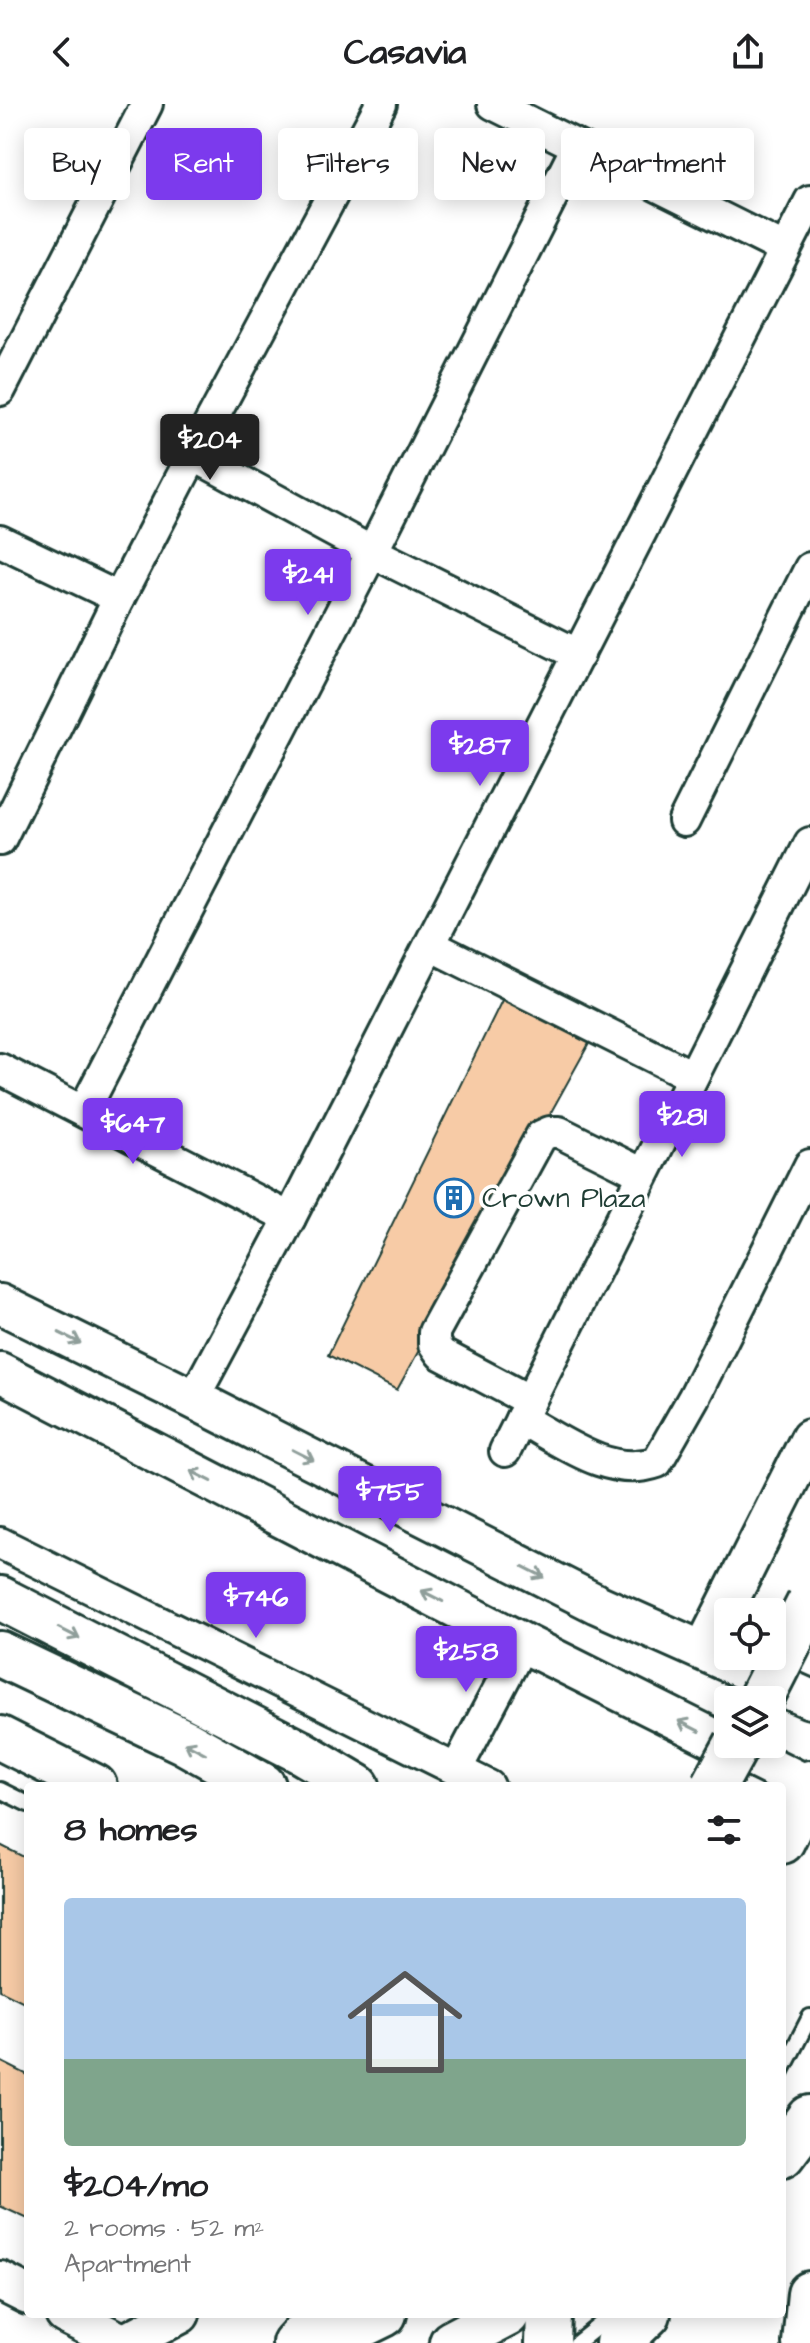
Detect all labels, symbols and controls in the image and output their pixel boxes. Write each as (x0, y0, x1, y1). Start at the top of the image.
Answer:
text: Casavia (344, 27, 466, 78)
icon: back (40, 30, 84, 74)
icon: share (726, 30, 770, 74)
chip: Buy (24, 128, 130, 200)
chip: Rent (146, 128, 262, 200)
chip: Filters (278, 128, 418, 200)
chip: New (434, 128, 545, 200)
chip: Apartment (561, 128, 754, 200)
pin: $204 (163, 414, 257, 482)
text: $204 (178, 422, 242, 458)
pin: $241 (261, 549, 355, 617)
text: $241 (283, 557, 333, 593)
pin: $287 (433, 720, 527, 788)
text: $287 (449, 728, 511, 764)
pin: $281 (635, 1091, 729, 1159)
pin: $647 (86, 1098, 180, 1166)
text: $281 (657, 1099, 707, 1135)
text: $647 (101, 1106, 165, 1142)
building icon: Crown Plaza (433, 1177, 475, 1219)
place label: Crown Plaza (482, 1179, 646, 1218)
one-way arrow (58, 1332, 81, 1347)
one-way arrow (290, 1447, 314, 1463)
pin: $755 (343, 1466, 437, 1534)
one-way arrow (190, 1468, 214, 1483)
text: $755 (356, 1474, 424, 1510)
one-way arrow (522, 1565, 546, 1581)
pin: $746 (209, 1572, 303, 1640)
text: $746 (224, 1580, 288, 1616)
one-way arrow (420, 1587, 444, 1603)
map controls (714, 1598, 786, 1758)
button: locate (714, 1598, 786, 1670)
one-way arrow (57, 1626, 81, 1642)
pin: $258 (419, 1626, 513, 1694)
text: $258 (434, 1634, 498, 1670)
button: layers (714, 1686, 786, 1758)
one-way arrow (677, 1718, 701, 1733)
one-way arrow (184, 1739, 208, 1755)
text: 8 homes (64, 1806, 198, 1854)
icon: filters (702, 1808, 746, 1852)
icon: home (333, 1950, 477, 2094)
text: $204/mo (64, 2162, 208, 2210)
text: 2 rooms · 52 m² (64, 2210, 264, 2246)
text: Apartment (64, 2246, 191, 2282)

